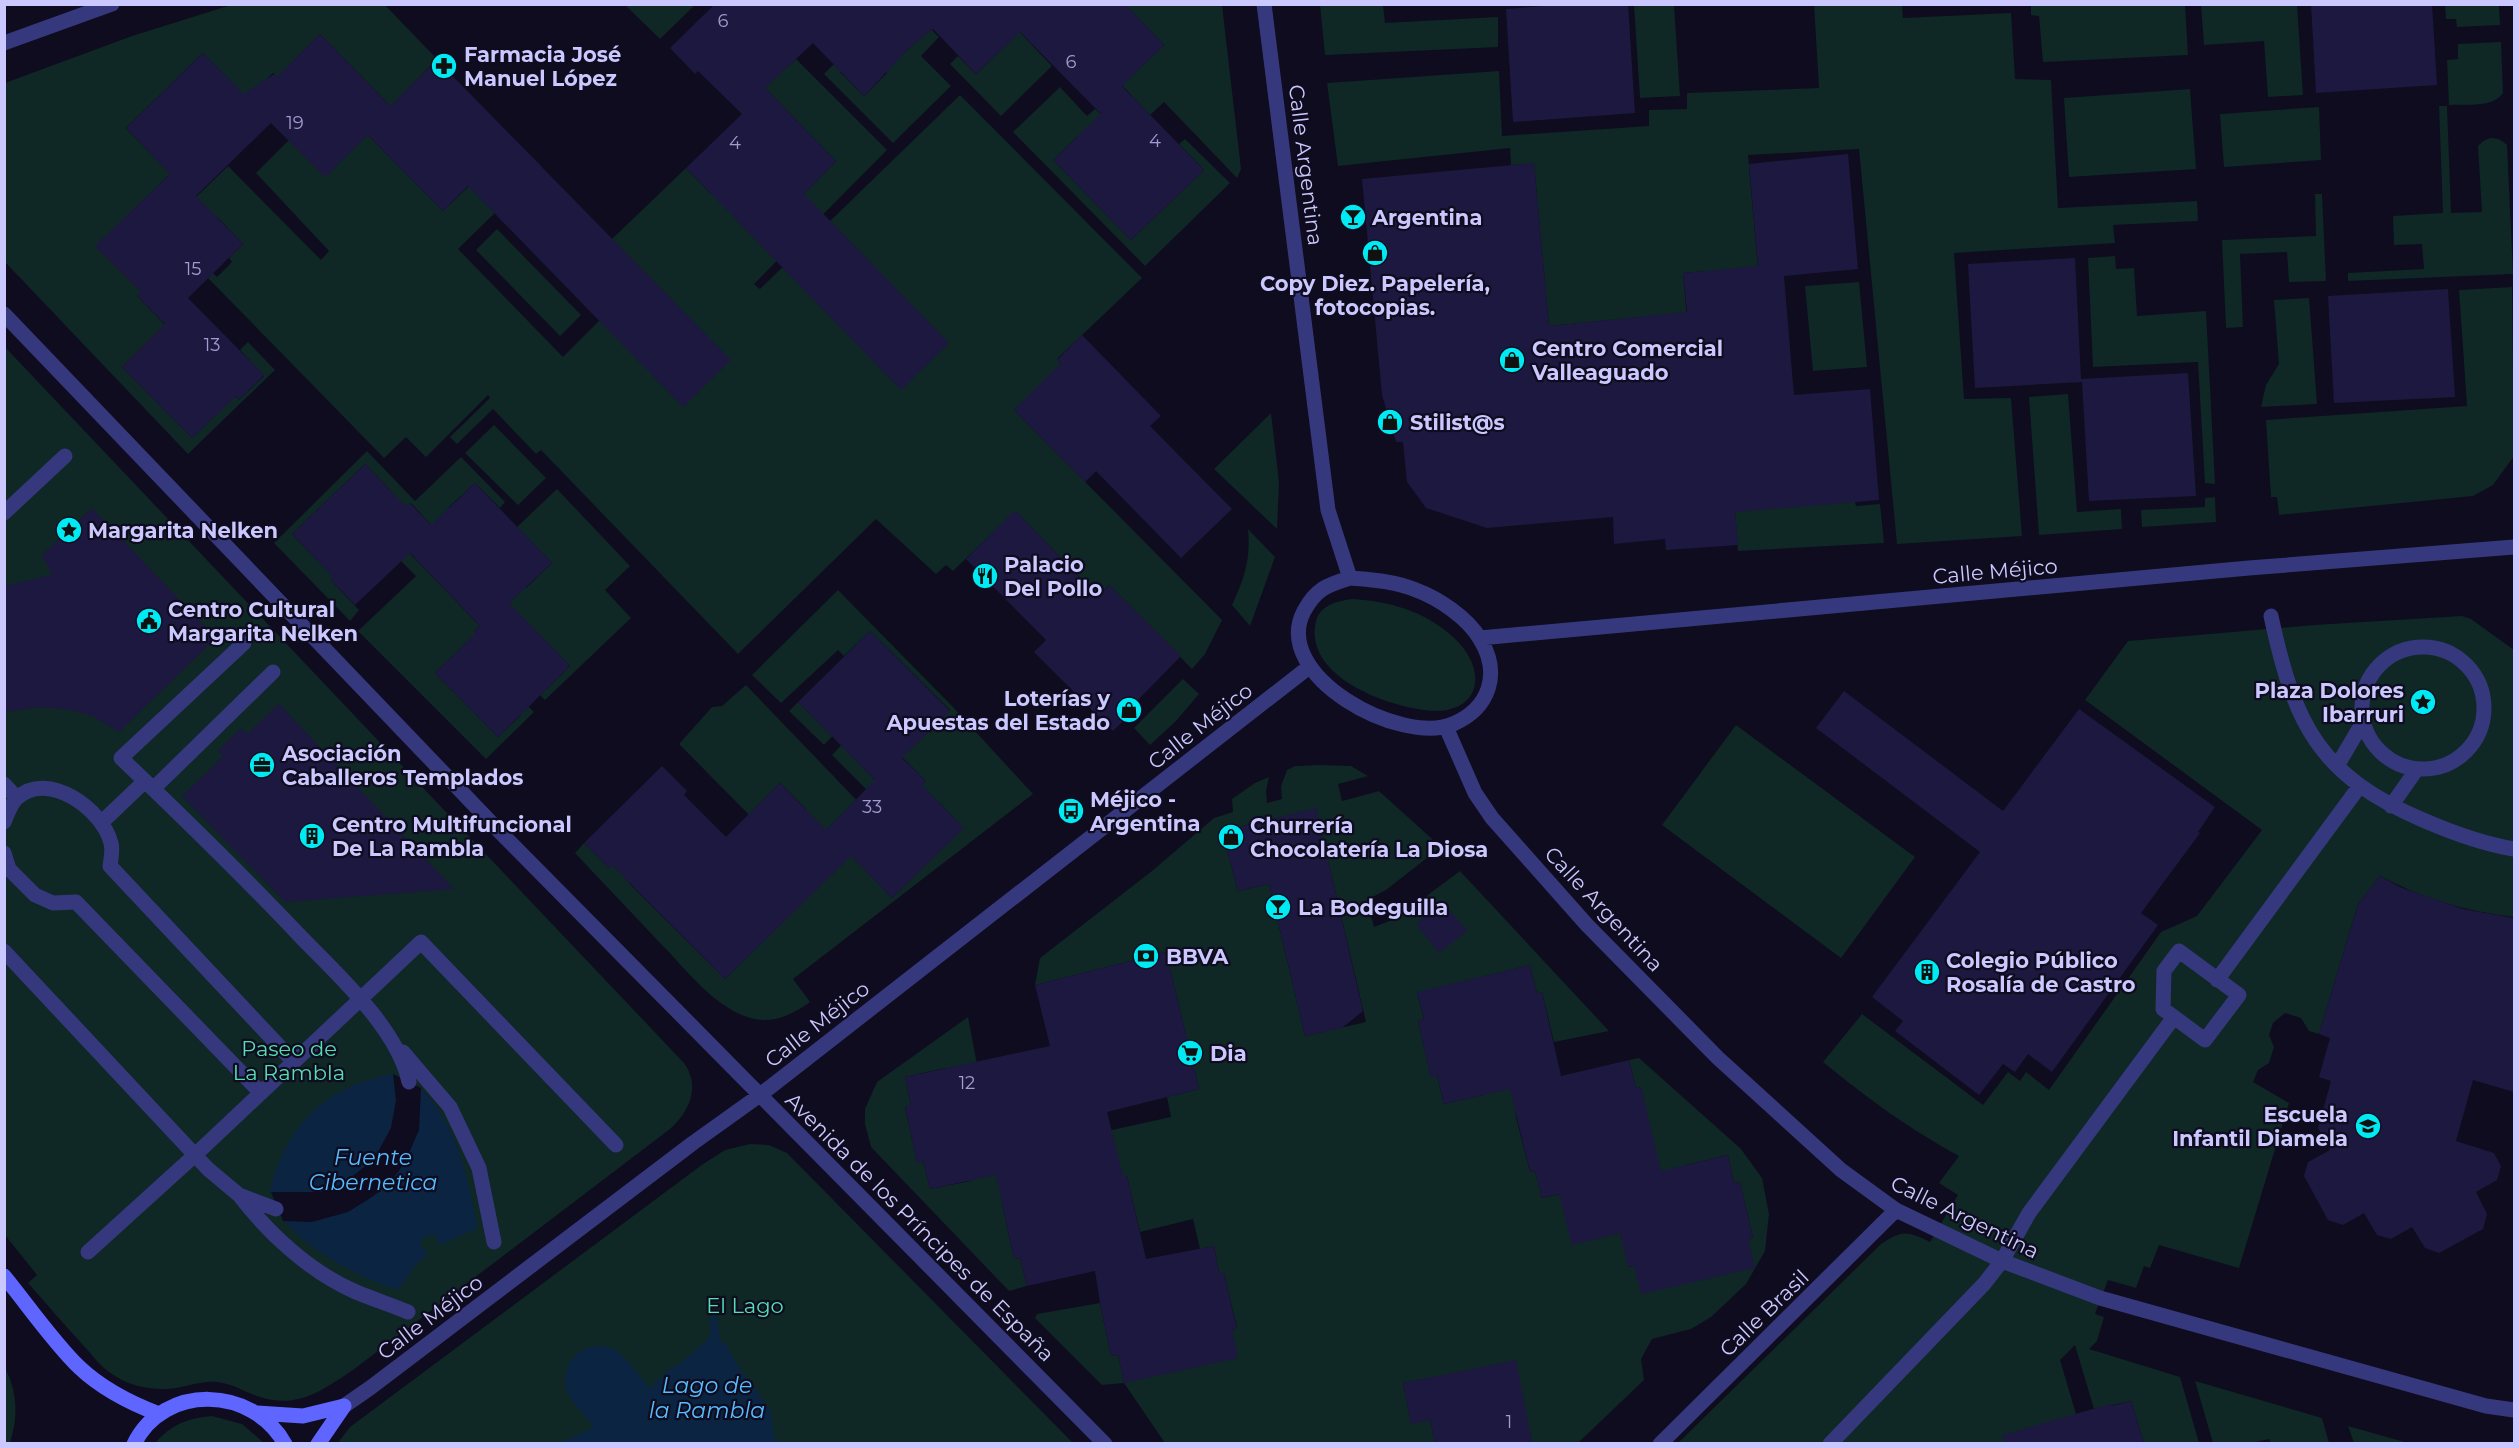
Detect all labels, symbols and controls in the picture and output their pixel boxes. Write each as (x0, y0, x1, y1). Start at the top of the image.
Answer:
house number: 6 (718, 10, 729, 32)
place label: Farmacia José Manuel López (464, 42, 621, 91)
pharmacy icon: Farmacia José Manuel López (429, 51, 459, 81)
house number: 6 (1066, 51, 1077, 73)
street label: Calle Argentina (1284, 83, 1328, 247)
house number: 19 (286, 112, 304, 134)
house number: 4 (1149, 130, 1161, 152)
house number: 4 (729, 132, 741, 154)
bar icon: Argentina (1338, 202, 1368, 232)
place label: Argentina (1371, 205, 1482, 230)
shop icon: Copy Diez. Papelería, fotocopias. (1360, 238, 1390, 268)
house number: 15 (185, 258, 201, 280)
place label: Copy Diez. Papelería, fotocopias. (1260, 271, 1490, 320)
house number: 13 (204, 334, 220, 356)
place label: Centro Comercial Valleaguado (1531, 336, 1723, 385)
shop icon: Centro Comercial Valleaguado (1497, 345, 1527, 375)
shop icon: Stilist@s (1375, 407, 1405, 437)
place label: Stilist@s (1410, 410, 1505, 435)
place icon: Margarita Nelken (54, 515, 84, 545)
place label: Margarita Nelken (88, 518, 278, 543)
place label: Palacio Del Pollo (1004, 552, 1102, 601)
street label: Calle Méjico (1931, 553, 2059, 589)
restaurant icon: Palacio Del Pollo (970, 561, 1000, 591)
place label: Centro Cultural Margarita Nelken (168, 597, 358, 646)
public building icon: Centro Cultural Margarita Nelken (134, 606, 164, 636)
street label: Calle Méjico (1143, 678, 1257, 774)
place label: Plaza Dolores Ibarruri (2255, 678, 2404, 727)
place label: Loterías y Apuestas del Estado (885, 686, 1110, 735)
place icon: Plaza Dolores Ibarruri (2408, 687, 2438, 717)
shop icon: Loterías y Apuestas del Estado (1114, 695, 1144, 725)
place label: Asociación Caballeros Templados (281, 741, 523, 790)
office icon: Asociación Caballeros Templados (247, 750, 277, 780)
place label: Méjico - Argentina (1089, 787, 1200, 836)
house number: 33 (862, 796, 882, 818)
bus stop icon: Méjico - Argentina (1056, 796, 1086, 826)
place label: Centro Multifuncional De La Rambla (332, 812, 572, 861)
place label: Churrería Chocolatería La Diosa (1250, 813, 1488, 862)
building icon: Centro Multifuncional De La Rambla (297, 821, 327, 851)
shop icon: Churrería Chocolatería La Diosa (1216, 822, 1246, 852)
street label: Calle Argentina (1540, 841, 1668, 977)
bar icon: La Bodeguilla (1263, 892, 1293, 922)
place label: La Bodeguilla (1298, 895, 1448, 920)
bank icon: BBVA (1131, 941, 1161, 971)
place label: BBVA (1166, 944, 1229, 969)
place label: Colegio Público Rosalía de Castro (1946, 948, 2136, 997)
building icon: Colegio Público Rosalía de Castro (1912, 957, 1942, 987)
street label: Calle Méjico (760, 976, 874, 1072)
park label: Paseo de La Rambla (233, 1036, 345, 1085)
supermarket icon: Dia (1175, 1038, 1205, 1068)
place label: Dia (1210, 1041, 1247, 1066)
house number: 12 (959, 1072, 975, 1094)
street label: Avenida de los Príncipes de España (780, 1087, 1060, 1367)
place label: Escuela Infantil Diamela (2172, 1102, 2348, 1151)
school or university icon: Escuela Infantil Diamela (2353, 1111, 2383, 1141)
water label: Fuente Cibernetica (309, 1144, 437, 1196)
street label: Calle Argentina (1887, 1170, 2043, 1264)
street label: Calle Brasil (1714, 1264, 1814, 1362)
street label: Calle Méjico (372, 1269, 488, 1365)
park label: El Lago (706, 1293, 784, 1318)
water label: Lago de la Rambla (649, 1372, 765, 1424)
house number: 1 (1506, 1411, 1512, 1433)

